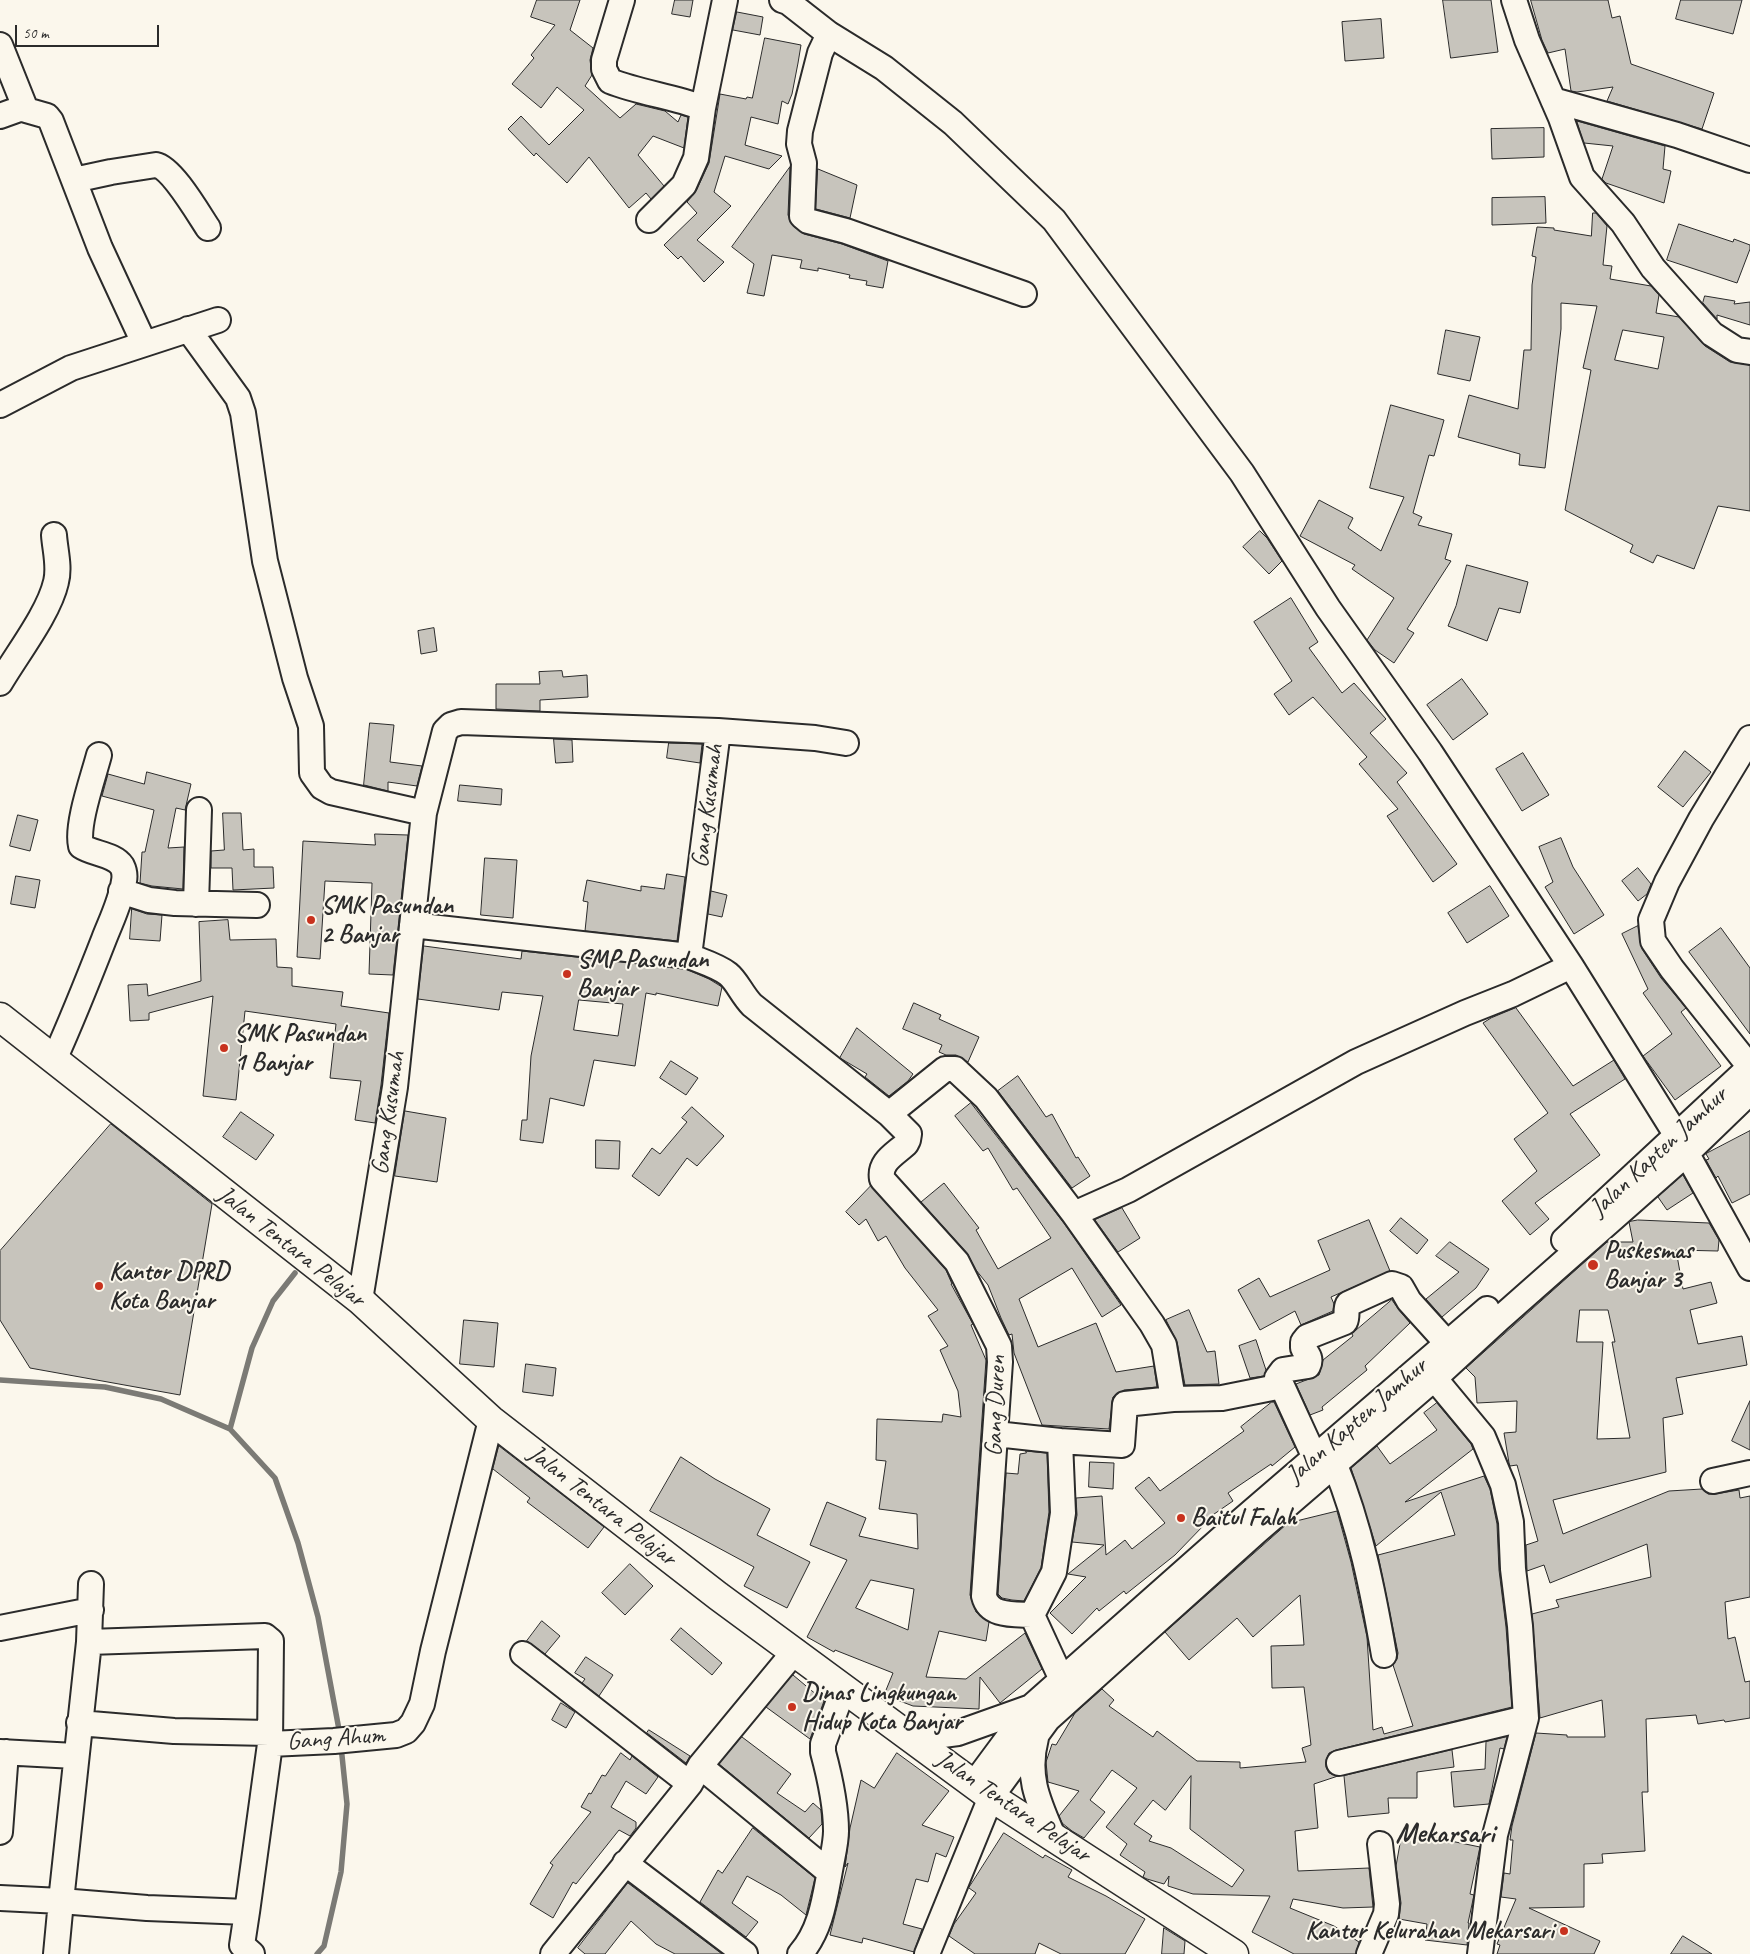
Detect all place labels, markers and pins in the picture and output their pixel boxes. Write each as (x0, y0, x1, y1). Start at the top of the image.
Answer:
place label: SMK Pasundan 2 Banjar (321, 891, 453, 950)
marker: SMK Pasundan 2 Banjar (305, 914, 317, 926)
place label: SMP Pasundan Banjar (577, 945, 709, 1004)
marker: SMP Pasundan Banjar (561, 968, 573, 980)
place label: SMK Pasundan 1 Banjar (234, 1019, 366, 1078)
marker: SMK Pasundan 1 Banjar (218, 1042, 230, 1054)
place label: Puskesmas Banjar 3 (1604, 1236, 1693, 1295)
place label: Kantor DPRD Kota Banjar (109, 1257, 229, 1316)
marker: Puskesmas Banjar 3 (1586, 1258, 1600, 1272)
marker: Kantor DPRD Kota Banjar (93, 1280, 105, 1292)
place label: Baitul Falah (1191, 1503, 1296, 1533)
marker: Baitul Falah (1175, 1512, 1187, 1524)
place label: Dinas Lingkungan Hidup Kota Banjar (802, 1678, 962, 1737)
marker: Dinas Lingkungan Hidup Kota Banjar (786, 1701, 798, 1713)
place label: Kantor Kelurahan Mekarsari (1305, 1916, 1554, 1946)
marker: Kantor Kelurahan Mekarsari (1558, 1925, 1570, 1937)

